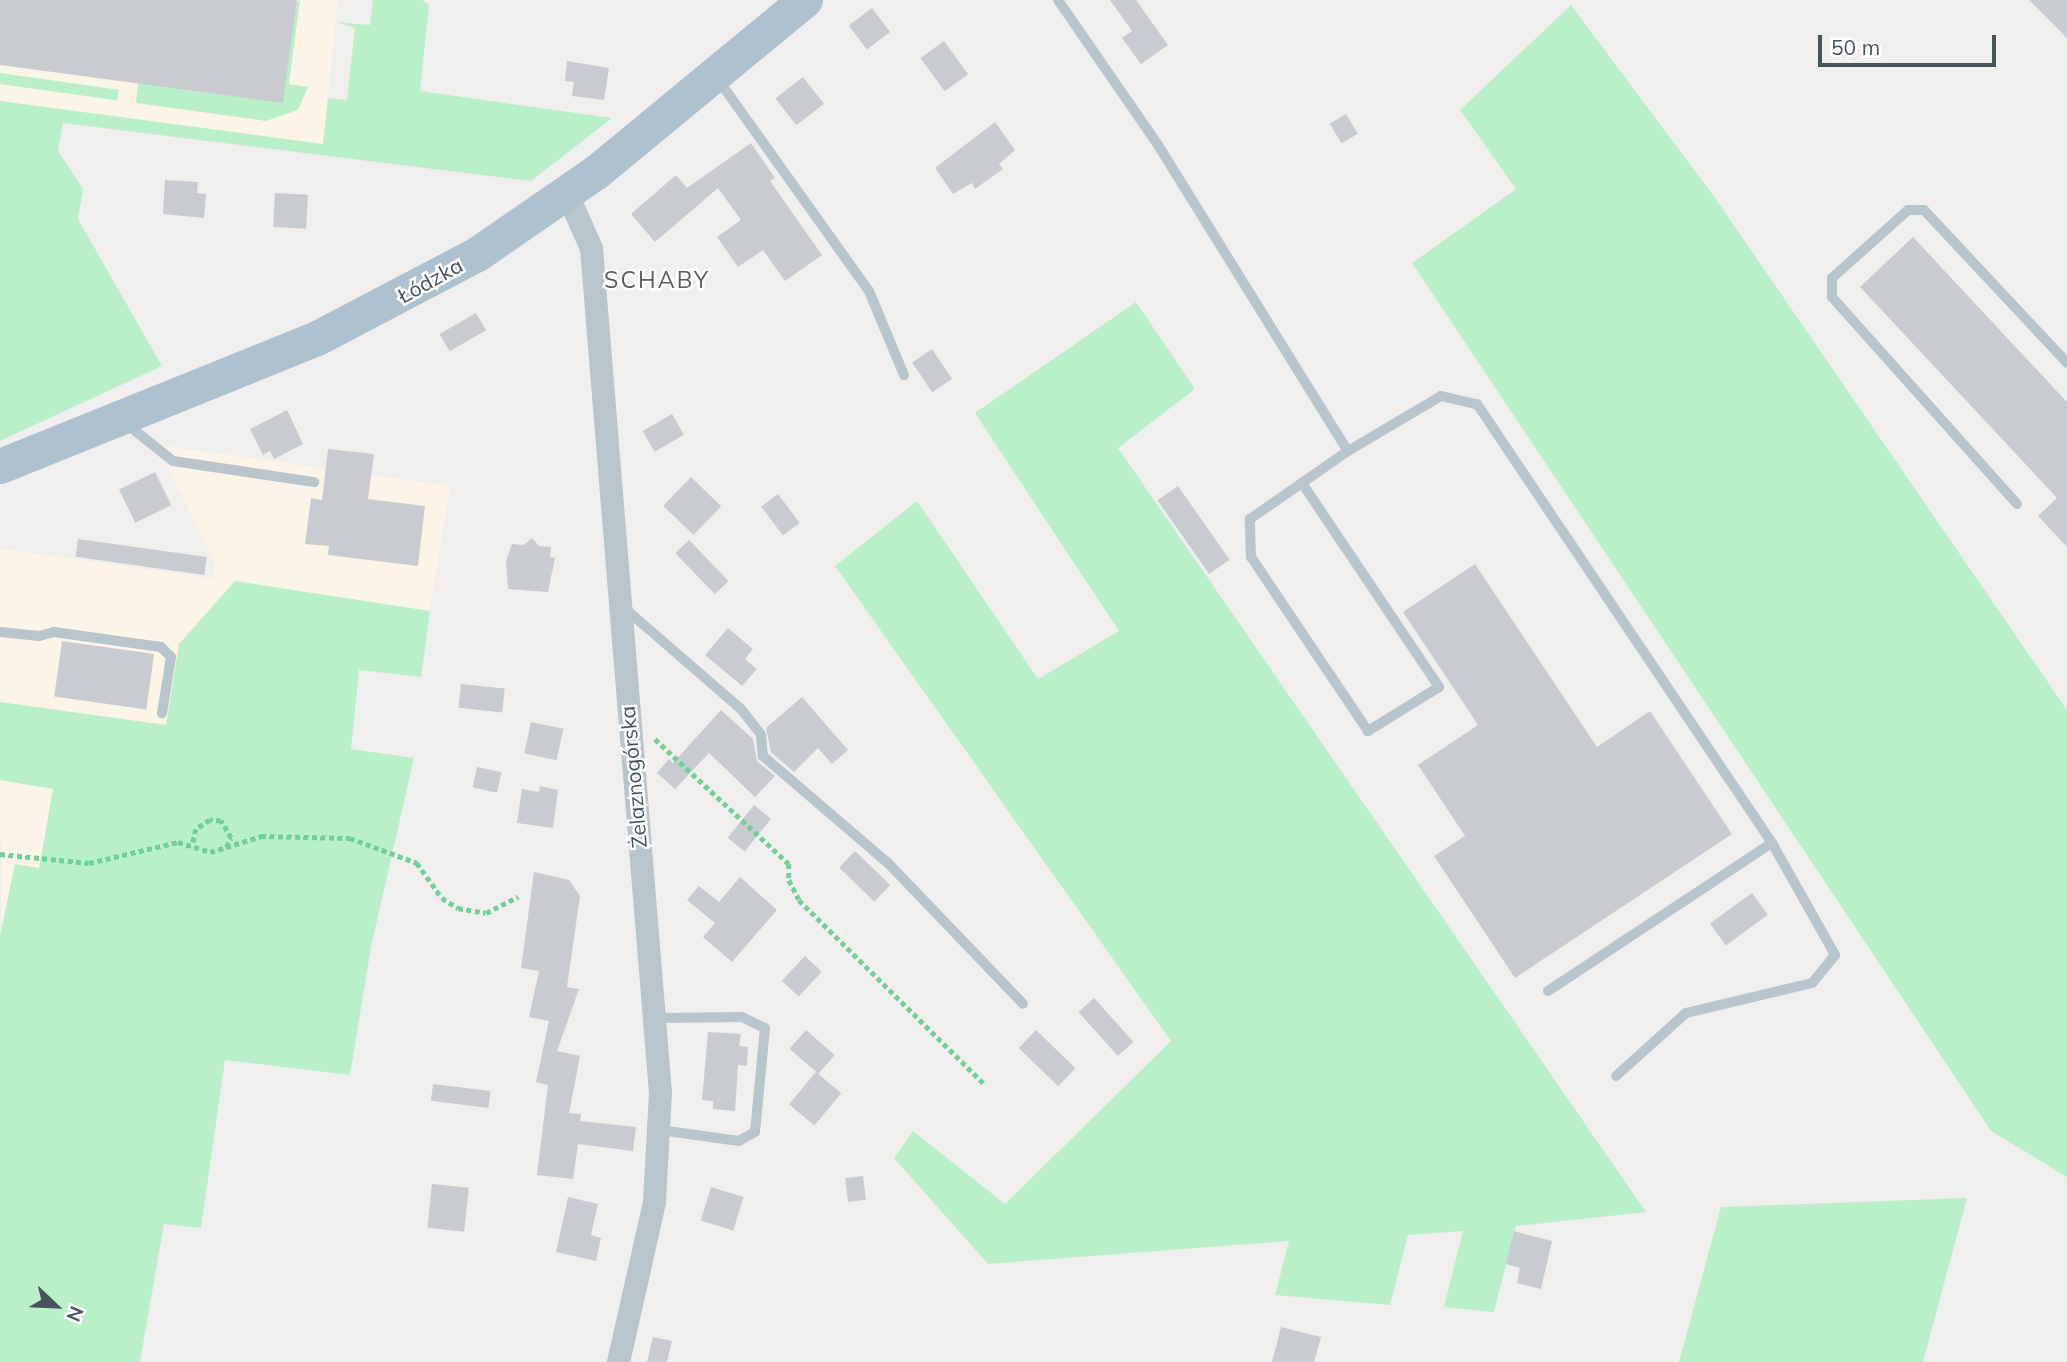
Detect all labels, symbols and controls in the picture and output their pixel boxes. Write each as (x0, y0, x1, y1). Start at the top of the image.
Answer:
scale bar (1822, 21, 2000, 65)
text: 50 m (1831, 34, 1880, 60)
street label: Łódzka (393, 252, 467, 308)
district label: SCHABY (605, 266, 709, 294)
street label: Żelaznogórska (614, 705, 652, 849)
north arrow (21, 1271, 91, 1341)
text: N (61, 1303, 89, 1325)

